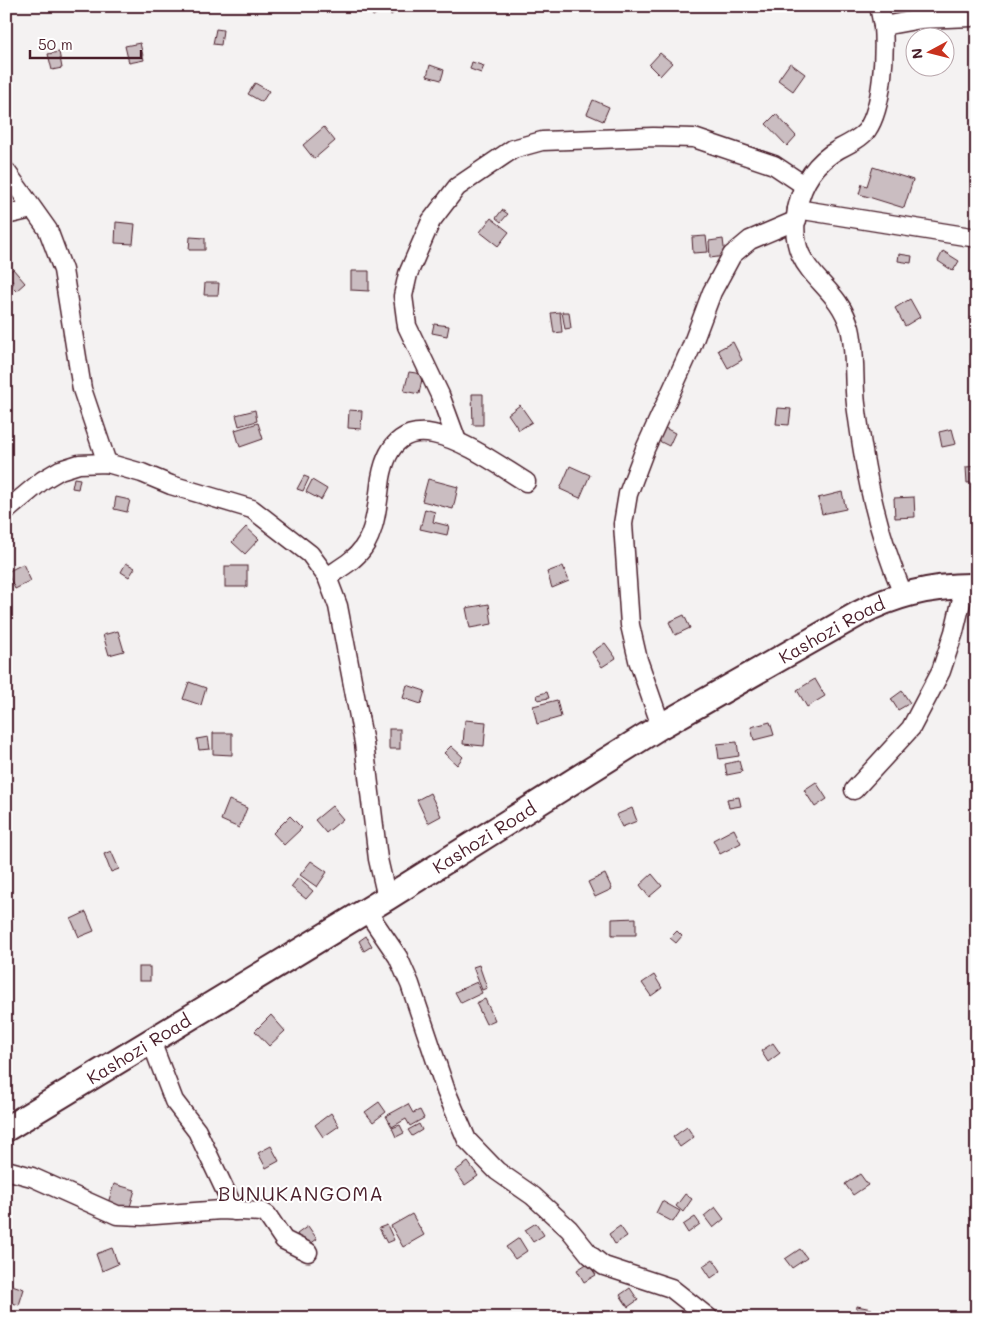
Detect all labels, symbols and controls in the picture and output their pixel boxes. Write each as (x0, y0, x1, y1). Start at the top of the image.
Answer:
scale bar (30, 28, 141, 60)
north arrow (906, 28, 956, 78)
text: 50 m (38, 34, 73, 54)
text: N (907, 47, 927, 60)
street label: Kashozi Road (774, 591, 888, 669)
street label: Kashozi Road (428, 796, 540, 879)
street label: Kashozi Road (82, 1008, 195, 1089)
district label: BUNUKANGOMA (218, 1180, 384, 1206)

